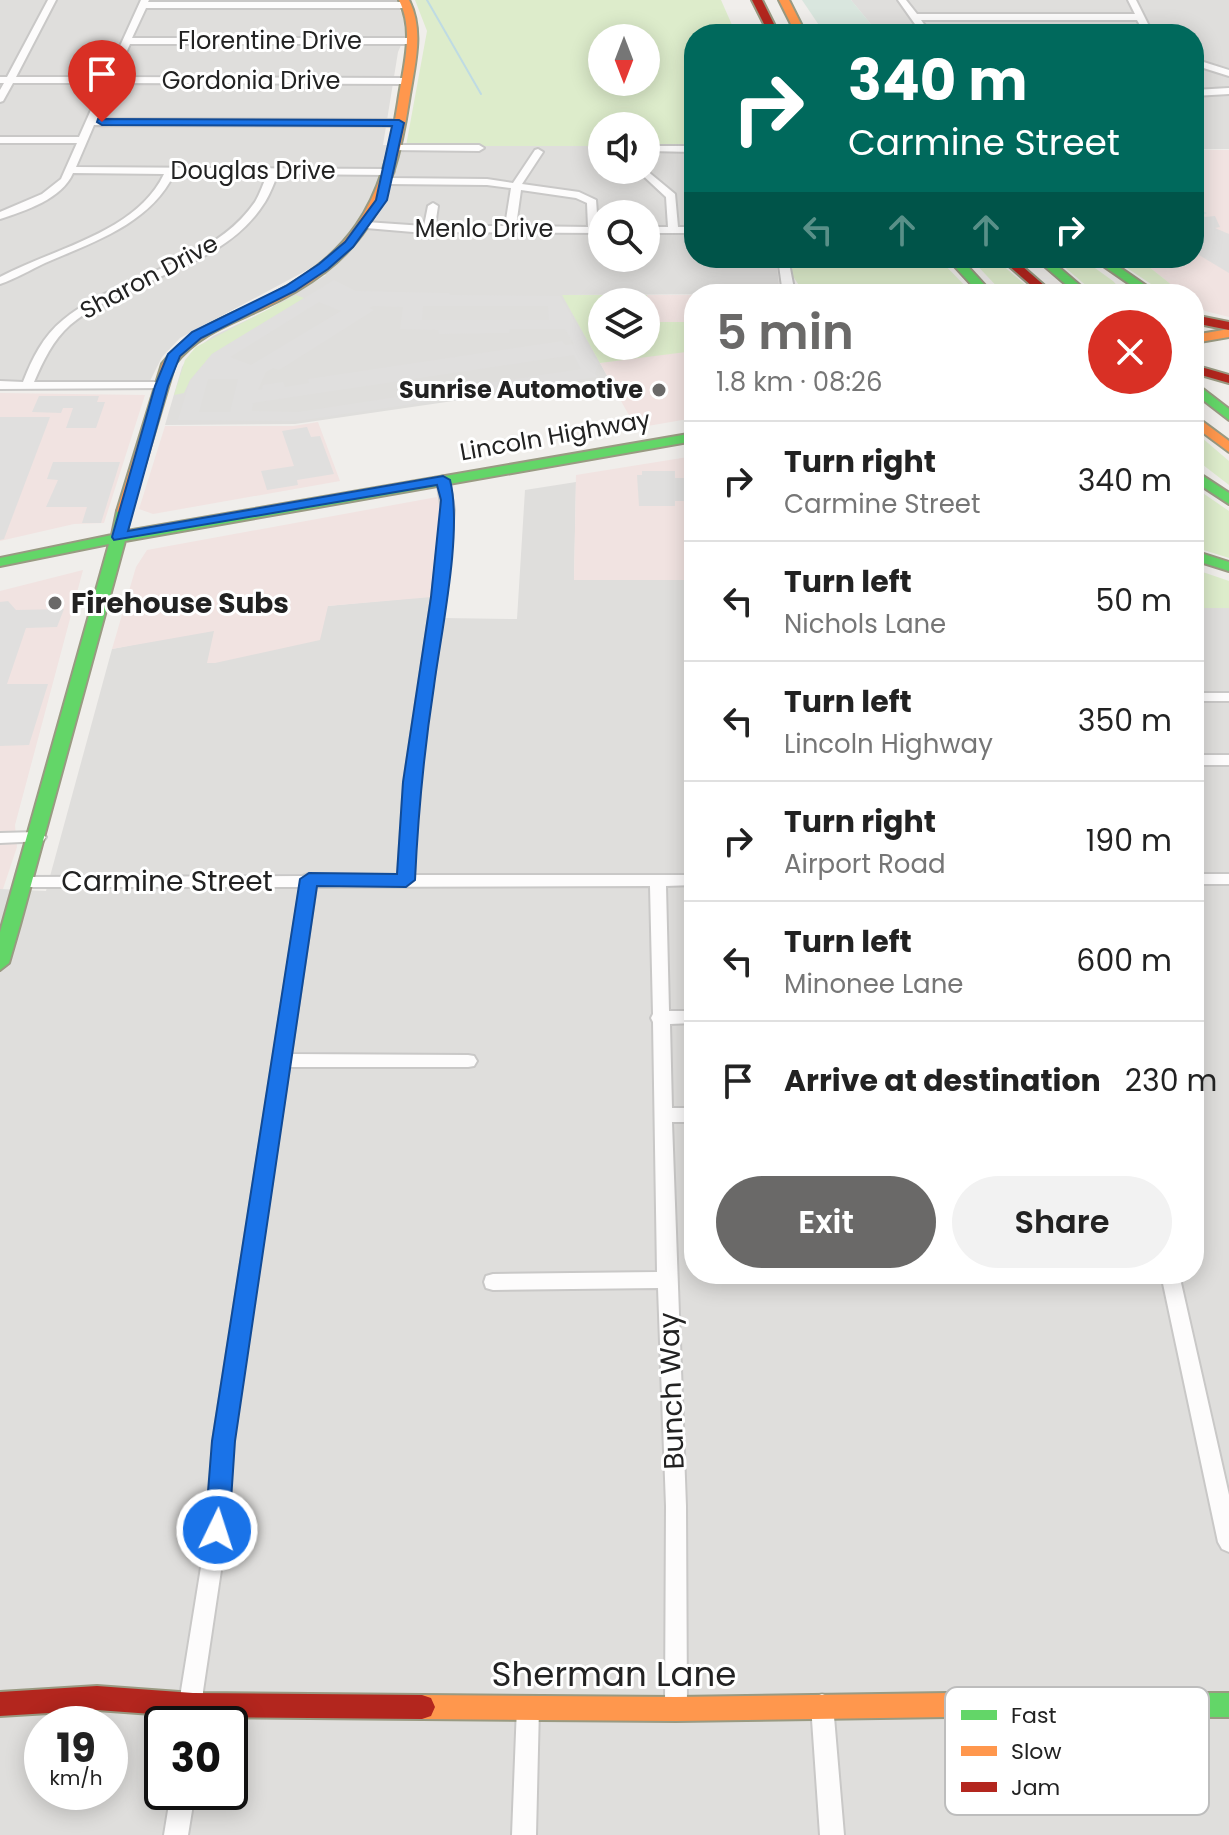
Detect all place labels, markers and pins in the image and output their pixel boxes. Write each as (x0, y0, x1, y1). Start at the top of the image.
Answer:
pin (68, 40, 136, 122)
place label: Sunrise Automotive (399, 373, 643, 406)
marker: Sunrise Automotive (650, 381, 668, 399)
place label: Firehouse Subs (71, 584, 289, 623)
marker: Firehouse Subs (46, 594, 64, 612)

